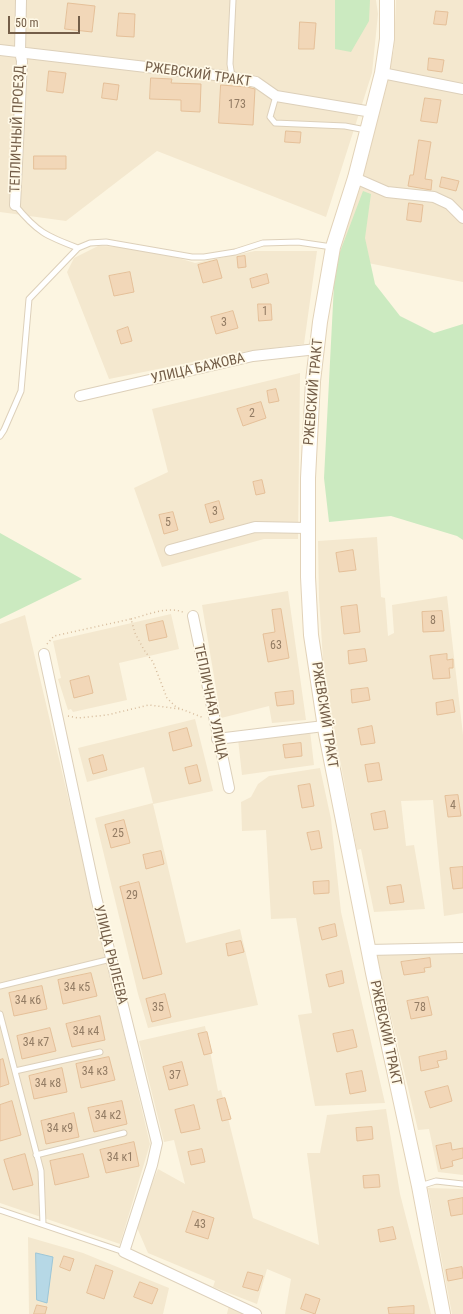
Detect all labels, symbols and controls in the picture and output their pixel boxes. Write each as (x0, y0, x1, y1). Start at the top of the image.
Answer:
scale bar (10, 8, 82, 34)
text: 50 m (15, 16, 39, 30)
street label: РЖЕВСКИЙ ТРАКТ (144, 59, 252, 91)
street label: ТЕПЛИЧНЫЙ ПРОЕЗД (7, 65, 29, 193)
house number: 173 (228, 98, 246, 112)
house number: 1 (262, 305, 268, 319)
house number: 3 (221, 316, 227, 330)
street label: РЖЕВСКИЙ ТРАКТ (301, 338, 327, 446)
street label: УЛИЦА БАЖОВА (149, 350, 247, 388)
house number: 2 (249, 407, 255, 421)
house number: 3 (212, 505, 218, 519)
house number: 5 (165, 516, 171, 530)
house number: 8 (430, 614, 436, 628)
house number: 63 (270, 639, 282, 653)
street label: ТЕПЛИЧНАЯ УЛИЦА (190, 642, 230, 762)
street label: РЖЕВСКИЙ ТРАКТ (307, 661, 341, 769)
house number: 4 (450, 799, 456, 813)
house number: 25 (112, 827, 124, 841)
house number: 29 (126, 889, 138, 903)
street label: УЛИЦА РЫЛЕЕВА (90, 904, 130, 1006)
street label: РЖЕВСКИЙ ТРАКТ (366, 979, 404, 1087)
house number: 34 к5 (64, 981, 90, 995)
house number: 34 к6 (15, 994, 41, 1008)
house number: 35 (152, 1001, 164, 1015)
house number: 78 (414, 1001, 426, 1015)
house number: 34 к4 (73, 1025, 99, 1039)
house number: 34 к7 (23, 1036, 49, 1050)
house number: 34 к3 (82, 1065, 108, 1079)
house number: 37 (169, 1069, 181, 1083)
house number: 34 к8 (35, 1077, 61, 1091)
house number: 34 к2 (95, 1109, 121, 1123)
house number: 34 к9 (47, 1122, 73, 1136)
house number: 34 к1 (107, 1151, 133, 1165)
house number: 43 (194, 1218, 206, 1232)

